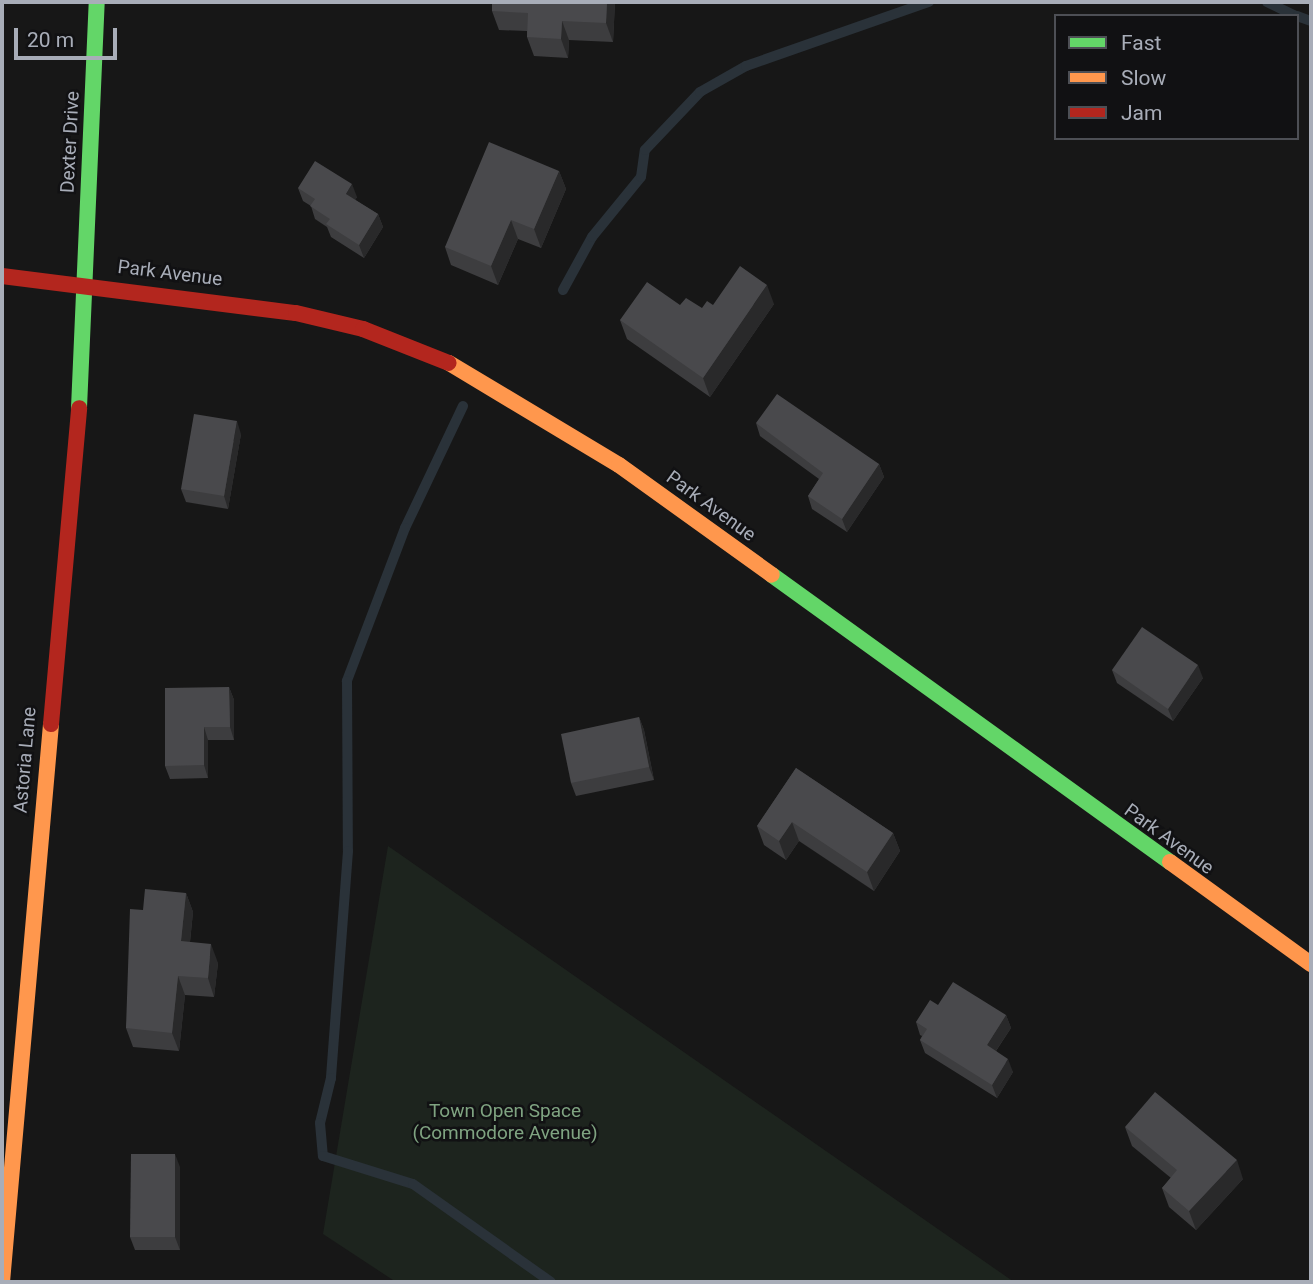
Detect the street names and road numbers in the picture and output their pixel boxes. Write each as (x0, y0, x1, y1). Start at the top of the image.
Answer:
street label: Dexter Drive (56, 90, 84, 194)
street label: Park Avenue (116, 255, 224, 291)
street label: Park Avenue (662, 466, 760, 546)
street label: Astoria Lane (9, 706, 41, 814)
street label: Park Avenue (1120, 799, 1218, 879)

